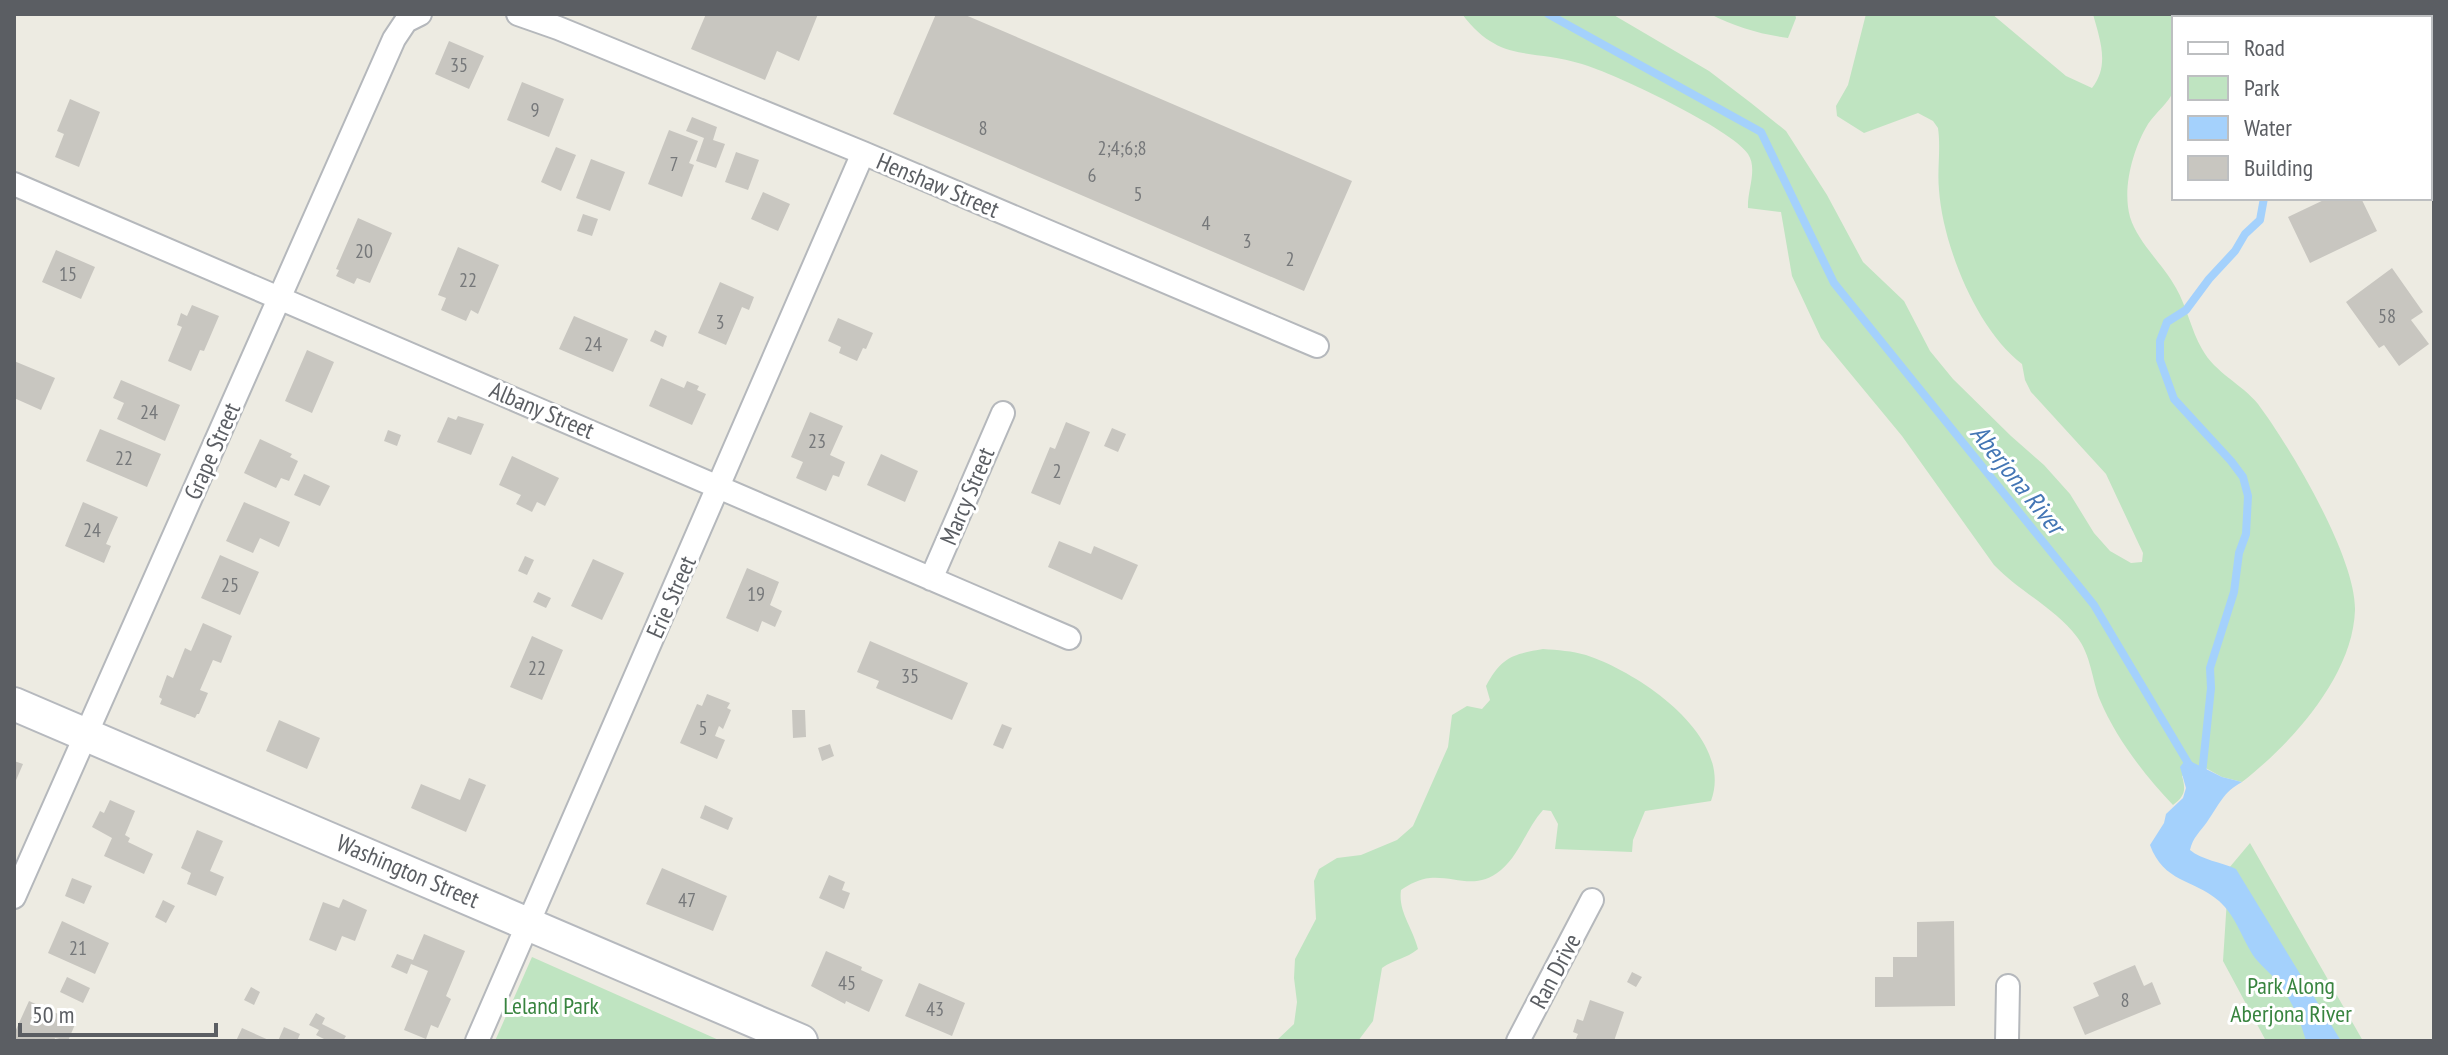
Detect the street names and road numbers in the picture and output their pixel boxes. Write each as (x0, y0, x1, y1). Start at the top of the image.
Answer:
street label: Henshaw Street (872, 145, 1004, 225)
street label: Albany Street (485, 374, 599, 446)
street label: Grape Street (177, 397, 247, 504)
street label: Marcy Street (933, 442, 1002, 549)
street label: Erie Street (639, 551, 703, 643)
street label: Washington Street (332, 827, 484, 915)
street label: Ran Drive (1522, 928, 1588, 1014)

